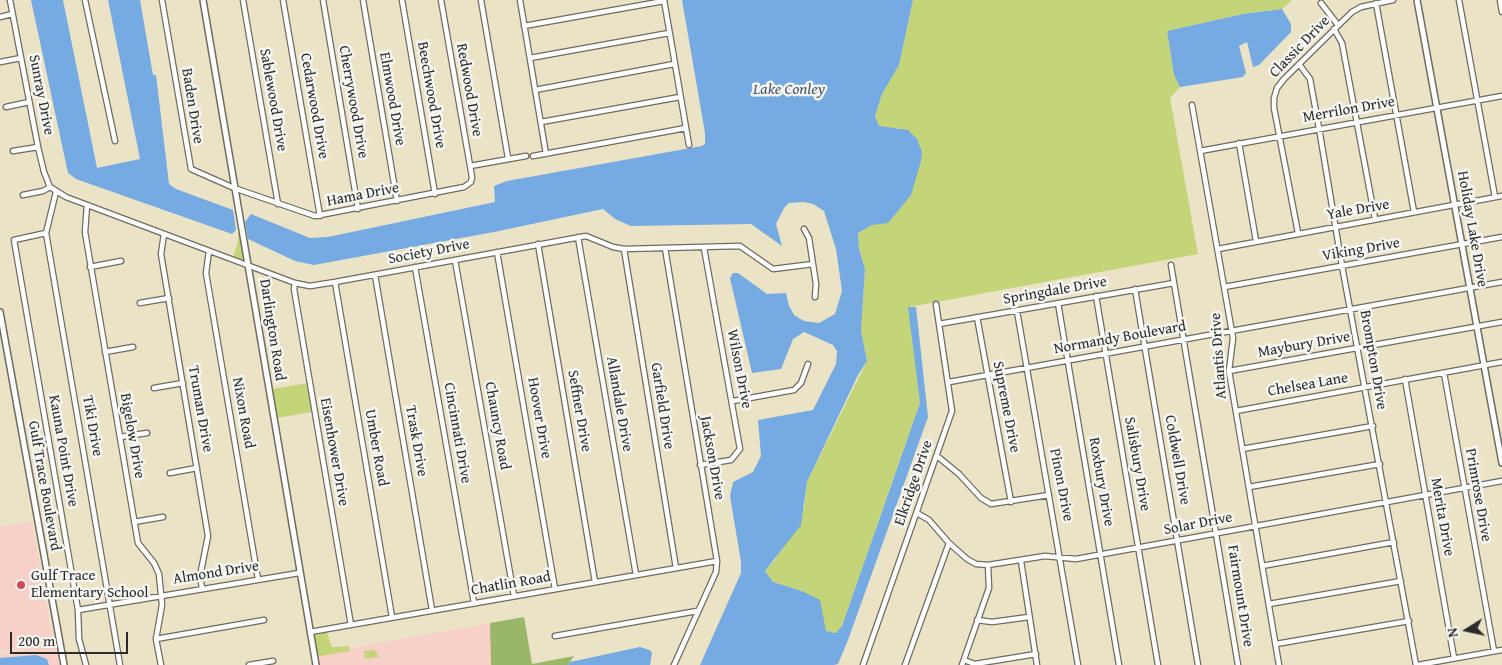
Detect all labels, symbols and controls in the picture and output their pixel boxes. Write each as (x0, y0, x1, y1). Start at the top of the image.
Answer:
street label: Classic Drive (1266, 12, 1334, 82)
street label: Beechwood Drive (413, 40, 449, 150)
street label: Redwood Drive (452, 42, 486, 138)
street label: Cherrywood Drive (334, 44, 372, 160)
street label: Sablewood Drive (255, 47, 291, 153)
street label: Elmwood Drive (375, 51, 409, 147)
street label: Cedarwood Drive (296, 52, 332, 160)
street label: Sunray Drive (24, 53, 58, 137)
street label: Baden Drive (177, 67, 207, 145)
water label: Lake Conley (753, 80, 825, 100)
street label: Merrilon Drive (1302, 93, 1396, 127)
street label: Holiday Lake Drive (1453, 170, 1491, 288)
street label: Hama Drive (325, 179, 401, 211)
street label: Yale Drive (1325, 196, 1391, 224)
street label: Viking Drive (1321, 234, 1401, 266)
street label: Society Drive (387, 235, 471, 269)
street label: Springdale Drive (1002, 273, 1108, 309)
street label: Darlington Road (255, 278, 289, 382)
street label: Brompton Drive (1355, 309, 1391, 411)
street label: Atlantis Drive (1207, 312, 1231, 400)
street label: Normandy Boulevard (1052, 318, 1188, 358)
street label: Wilson Drive (723, 328, 755, 410)
street label: Maybury Drive (1256, 328, 1352, 362)
street label: Allandale Drive (602, 355, 636, 453)
street label: Supreme Drive (988, 360, 1024, 454)
street label: Garfield Drive (646, 361, 678, 451)
street label: Truman Drive (184, 364, 216, 454)
street label: Seffner Drive (563, 369, 595, 453)
street label: Chelsea Lane (1267, 369, 1349, 401)
street label: Nixon Road (228, 376, 258, 450)
street label: Hoover Drive (523, 376, 555, 460)
street label: Cincinnati Drive (439, 381, 475, 485)
street label: Chauncy Road (480, 381, 514, 471)
street label: Bigelow Drive (116, 392, 148, 480)
street label: Kauna Point Drive (44, 394, 82, 508)
street label: Tiki Drive (78, 394, 106, 458)
street label: Eisenhower Drive (316, 396, 352, 508)
street label: Trask Drive (401, 404, 431, 478)
street label: Umber Road (360, 408, 392, 488)
street label: Coldwell Drive (1160, 414, 1194, 506)
street label: Jackson Drive (696, 415, 728, 501)
street label: Salisbury Drive (1120, 416, 1154, 512)
street label: Gulf Trace Boulevard (24, 420, 64, 552)
street label: Roxbury Drive (1084, 436, 1118, 528)
street label: Elkridge Drive (891, 438, 937, 528)
street label: Pinon Drive (1045, 447, 1077, 523)
street label: Primrose Drive (1461, 447, 1495, 543)
street label: Merita Drive (1426, 477, 1458, 557)
street label: Solar Drive (1162, 509, 1234, 539)
street label: Fairmount Drive (1223, 544, 1257, 648)
street label: Almond Drive (172, 557, 260, 589)
place label: Gulf Trace Elementary School (31, 567, 149, 602)
street label: Chatlin Road (470, 568, 552, 600)
marker: Gulf Trace Elementary School (15, 579, 27, 591)
north arrow (1442, 605, 1492, 655)
scale bar (12, 622, 130, 654)
text: N (1442, 626, 1463, 639)
text: 200 m (18, 630, 55, 651)

